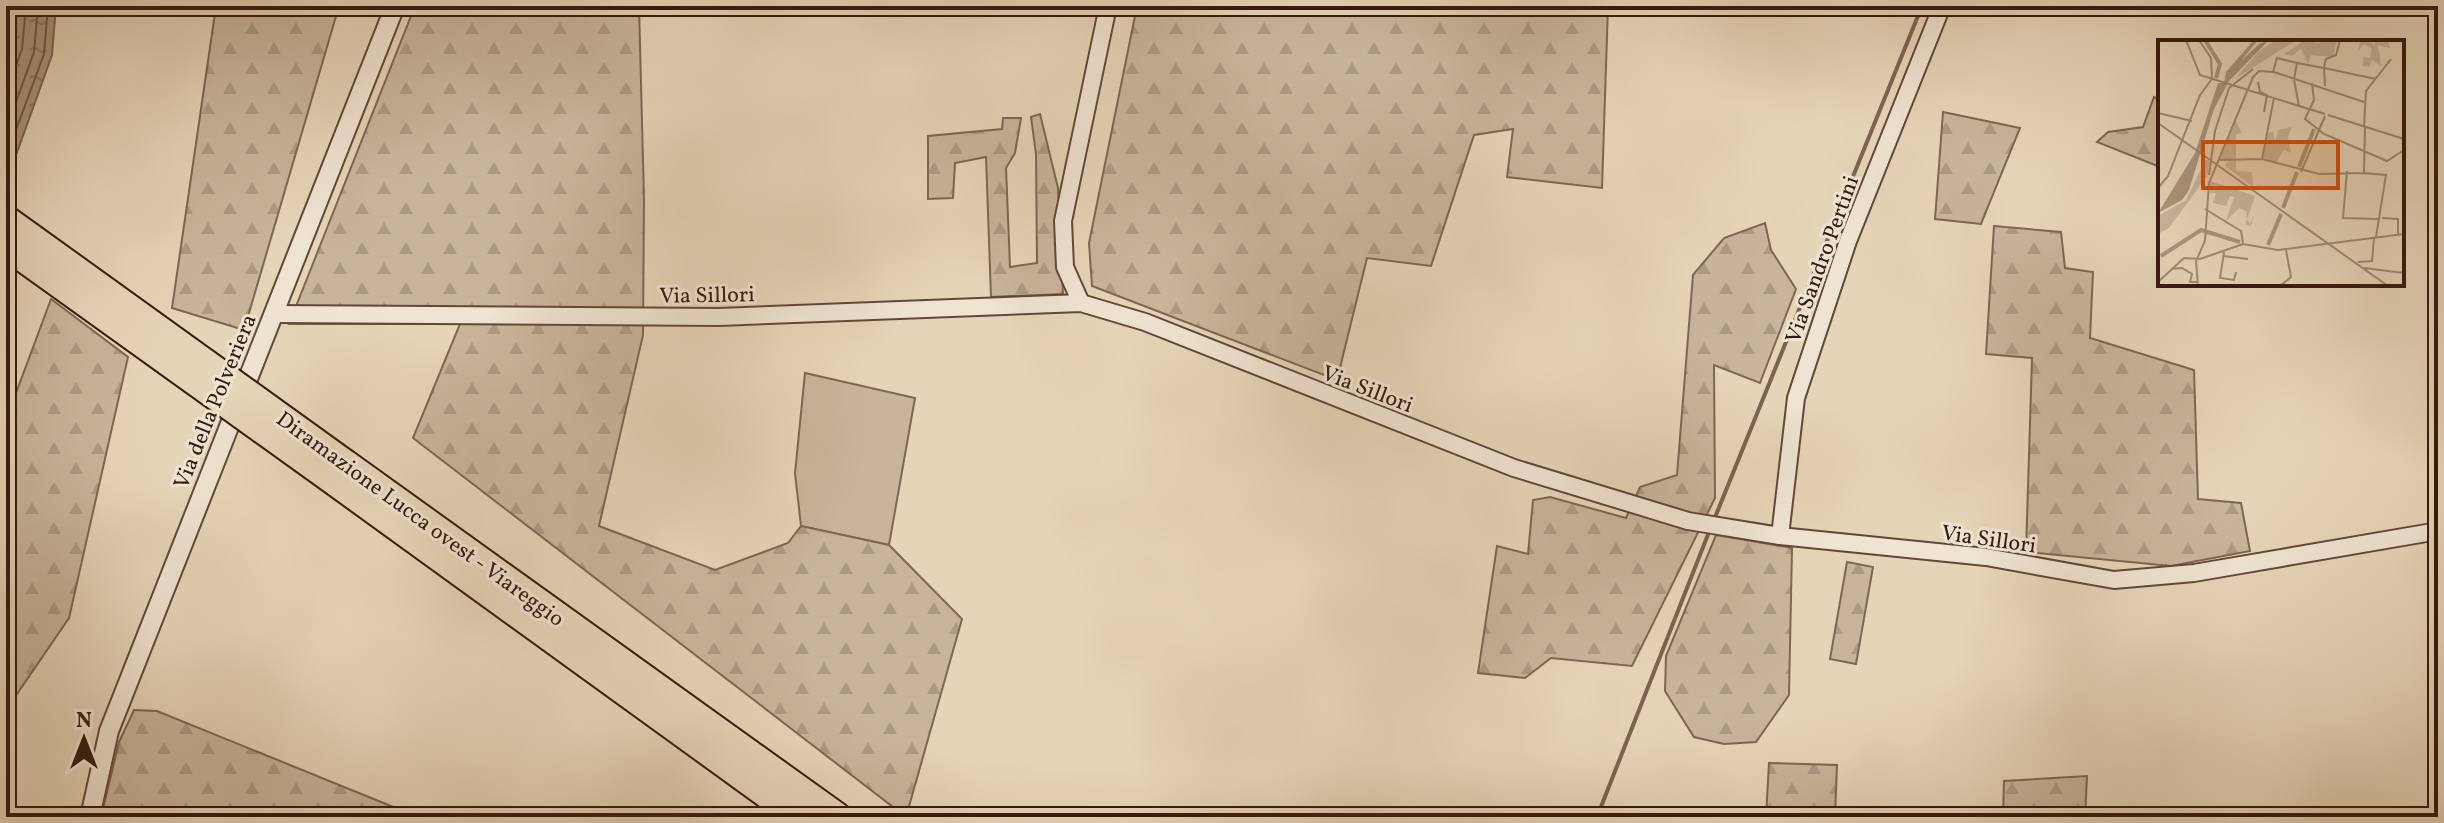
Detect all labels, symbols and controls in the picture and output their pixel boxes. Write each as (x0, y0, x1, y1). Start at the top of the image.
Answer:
inset map (2158, 40, 2404, 286)
street label: Via Sandro Pertini (1779, 172, 1868, 348)
street label: Via Sillori (659, 280, 755, 313)
street label: Via della Polveriera (167, 310, 266, 494)
street label: Via Sillori (1317, 359, 1417, 422)
street label: Diramazione Lucca ovest - Viareggio (269, 405, 570, 635)
street label: Via Sillori (1939, 518, 2038, 562)
north arrow (44, 699, 124, 779)
text: N (76, 706, 92, 737)

